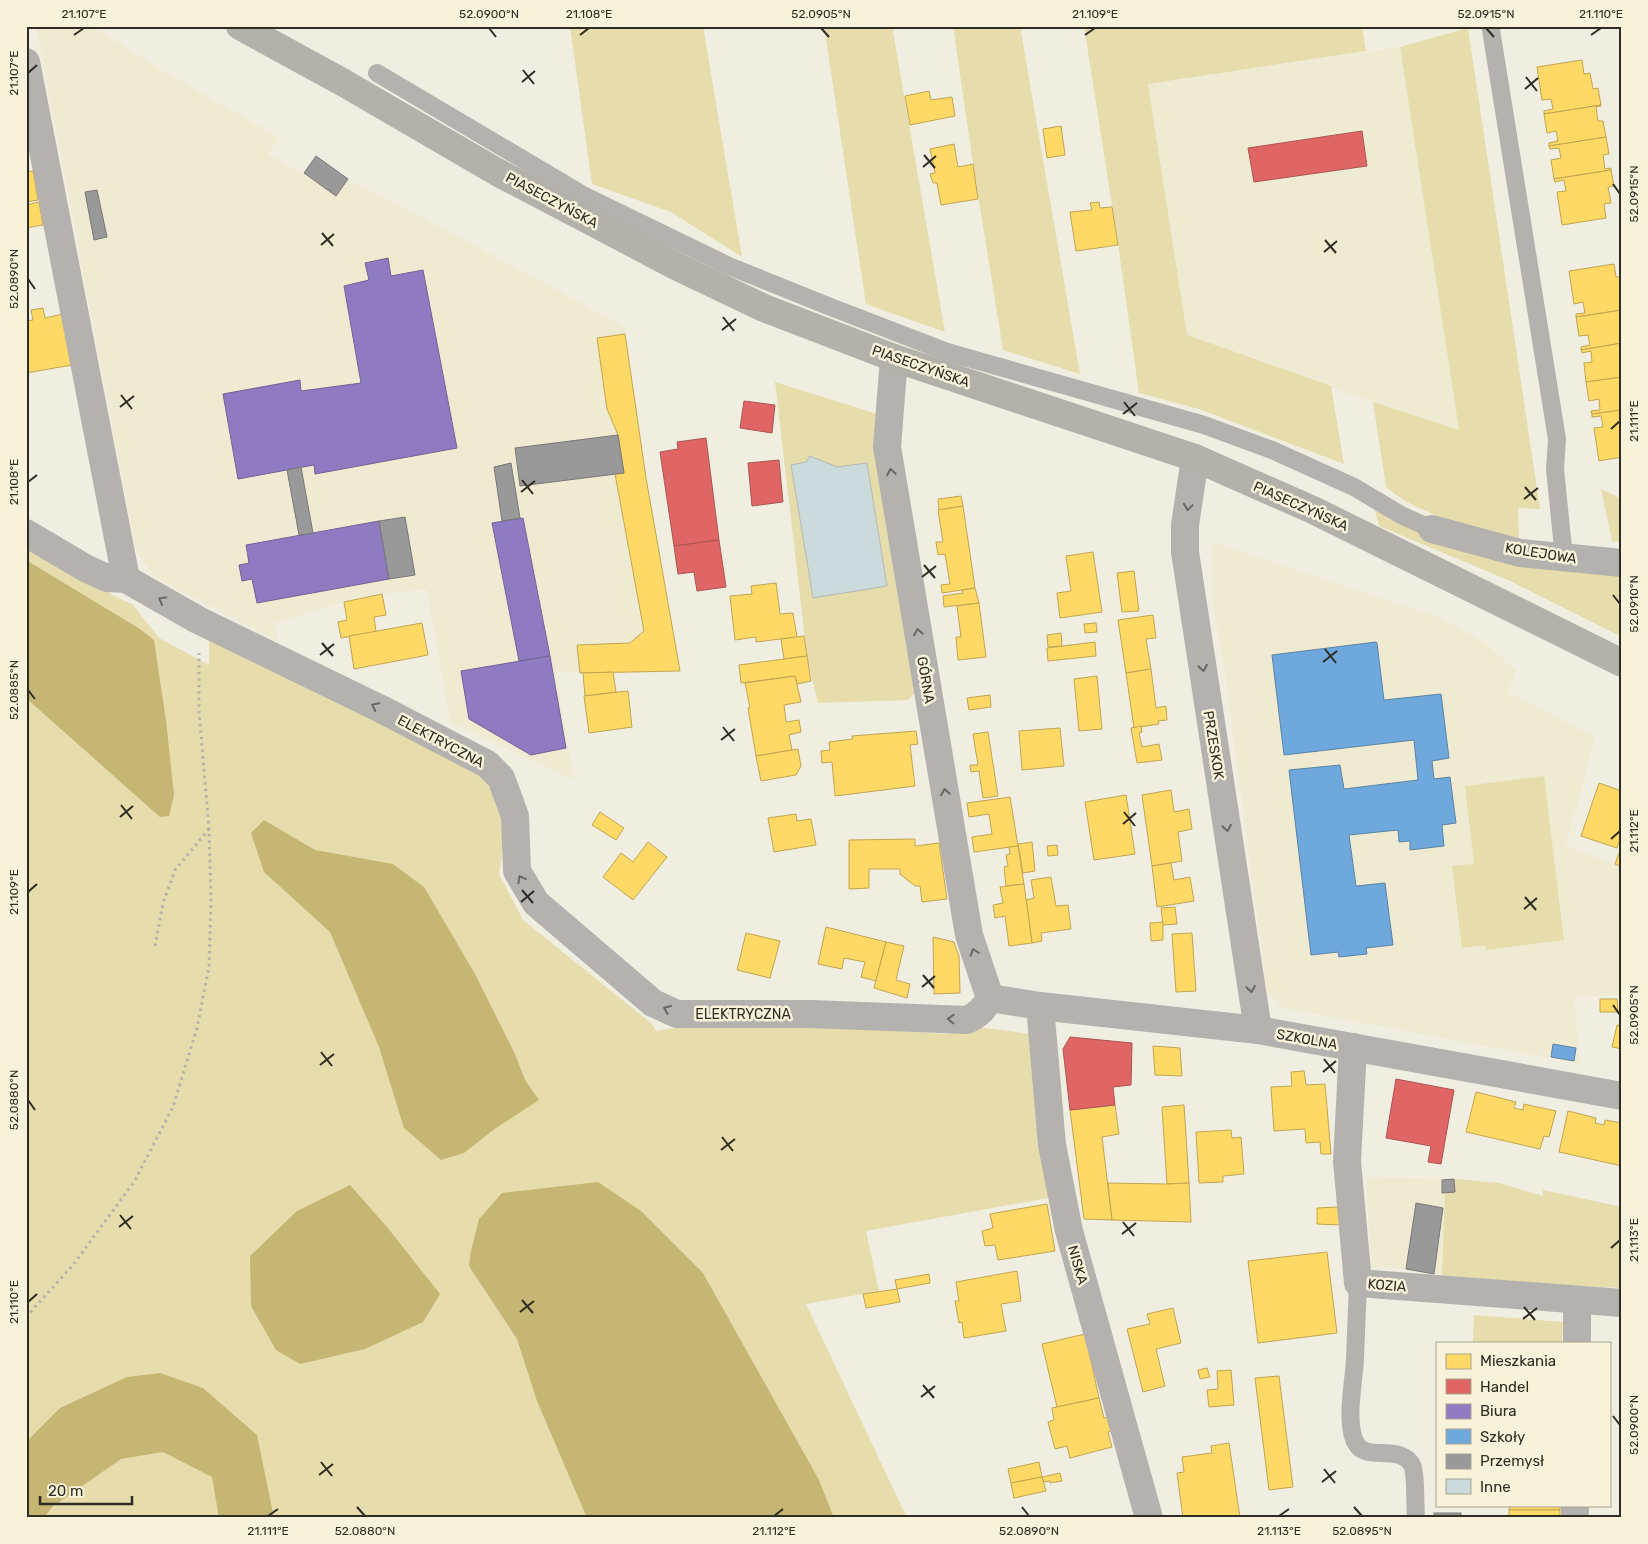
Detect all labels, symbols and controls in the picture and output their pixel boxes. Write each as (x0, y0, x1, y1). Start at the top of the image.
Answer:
text: 21.107°E (61, 7, 107, 21)
text: 52.0900°N (459, 7, 519, 21)
text: 21.108°E (566, 7, 612, 21)
text: 52.0905°N (791, 7, 851, 21)
text: 21.109°E (1072, 7, 1118, 21)
text: 52.0915°N (1457, 7, 1515, 21)
text: 21.110°E (1579, 7, 1623, 21)
text: 21.107°E (7, 50, 21, 96)
text: 52.0915°N (1627, 165, 1641, 223)
street label: PIASECZYŃSKA (503, 168, 602, 232)
text: 52.0890°N (7, 249, 21, 309)
street label: PIASECZYŃSKA (870, 341, 973, 391)
text: 21.111°E (1627, 400, 1641, 442)
text: 21.108°E (7, 459, 21, 505)
one-way arrow (886, 467, 896, 476)
street label: PIASECZYŃSKA (1251, 477, 1352, 535)
one-way arrow (1183, 503, 1194, 511)
street label: KOLEJOWA (1504, 539, 1579, 568)
text: 52.0910°N (1627, 575, 1641, 633)
one-way arrow (158, 596, 167, 606)
one-way arrow (913, 627, 923, 636)
street label: GÓRNA (913, 655, 939, 705)
text: 52.0885°N (7, 660, 21, 720)
one-way arrow (1197, 663, 1207, 672)
one-way arrow (371, 702, 380, 713)
street label: PRZESKOK (1200, 709, 1227, 781)
street label: ELEKTRYCZNA (395, 711, 488, 772)
one-way arrow (940, 788, 950, 796)
text: 21.112°E (1627, 809, 1641, 853)
one-way arrow (1221, 825, 1232, 833)
text: 21.109°E (7, 869, 21, 915)
one-way arrow (517, 875, 527, 884)
one-way arrow (970, 948, 980, 956)
one-way arrow (1246, 985, 1256, 993)
text: 52.0905°N (1627, 985, 1641, 1045)
one-way arrow (663, 1005, 672, 1016)
street label: ELEKTRYCZNA (695, 1006, 791, 1023)
one-way arrow (947, 1014, 954, 1024)
street label: SZKOLNA (1275, 1026, 1339, 1053)
text: 52.0880°N (7, 1070, 21, 1130)
text: 21.113°E (1627, 1218, 1641, 1262)
street label: NISKA (1064, 1244, 1091, 1287)
street label: KOZIA (1367, 1275, 1408, 1296)
text: 21.110°E (7, 1280, 21, 1324)
legend (1436, 1342, 1610, 1506)
text: Mieszkania (1480, 1352, 1556, 1370)
text: Handel (1480, 1378, 1529, 1396)
text: 52.0900°N (1627, 1395, 1641, 1455)
text: Biura (1480, 1402, 1517, 1420)
text: Szkoły (1480, 1428, 1525, 1446)
text: Przemysł (1480, 1452, 1544, 1470)
scale bar (40, 1474, 132, 1506)
text: Inne (1480, 1478, 1511, 1496)
text: 20 m (48, 1482, 83, 1500)
text: 21.111°E (247, 1524, 289, 1538)
text: 52.0880°N (335, 1524, 395, 1538)
text: 21.112°E (752, 1524, 796, 1538)
text: 52.0890°N (999, 1524, 1059, 1538)
text: 21.113°E (1257, 1524, 1301, 1538)
text: 52.0895°N (1332, 1524, 1392, 1538)

